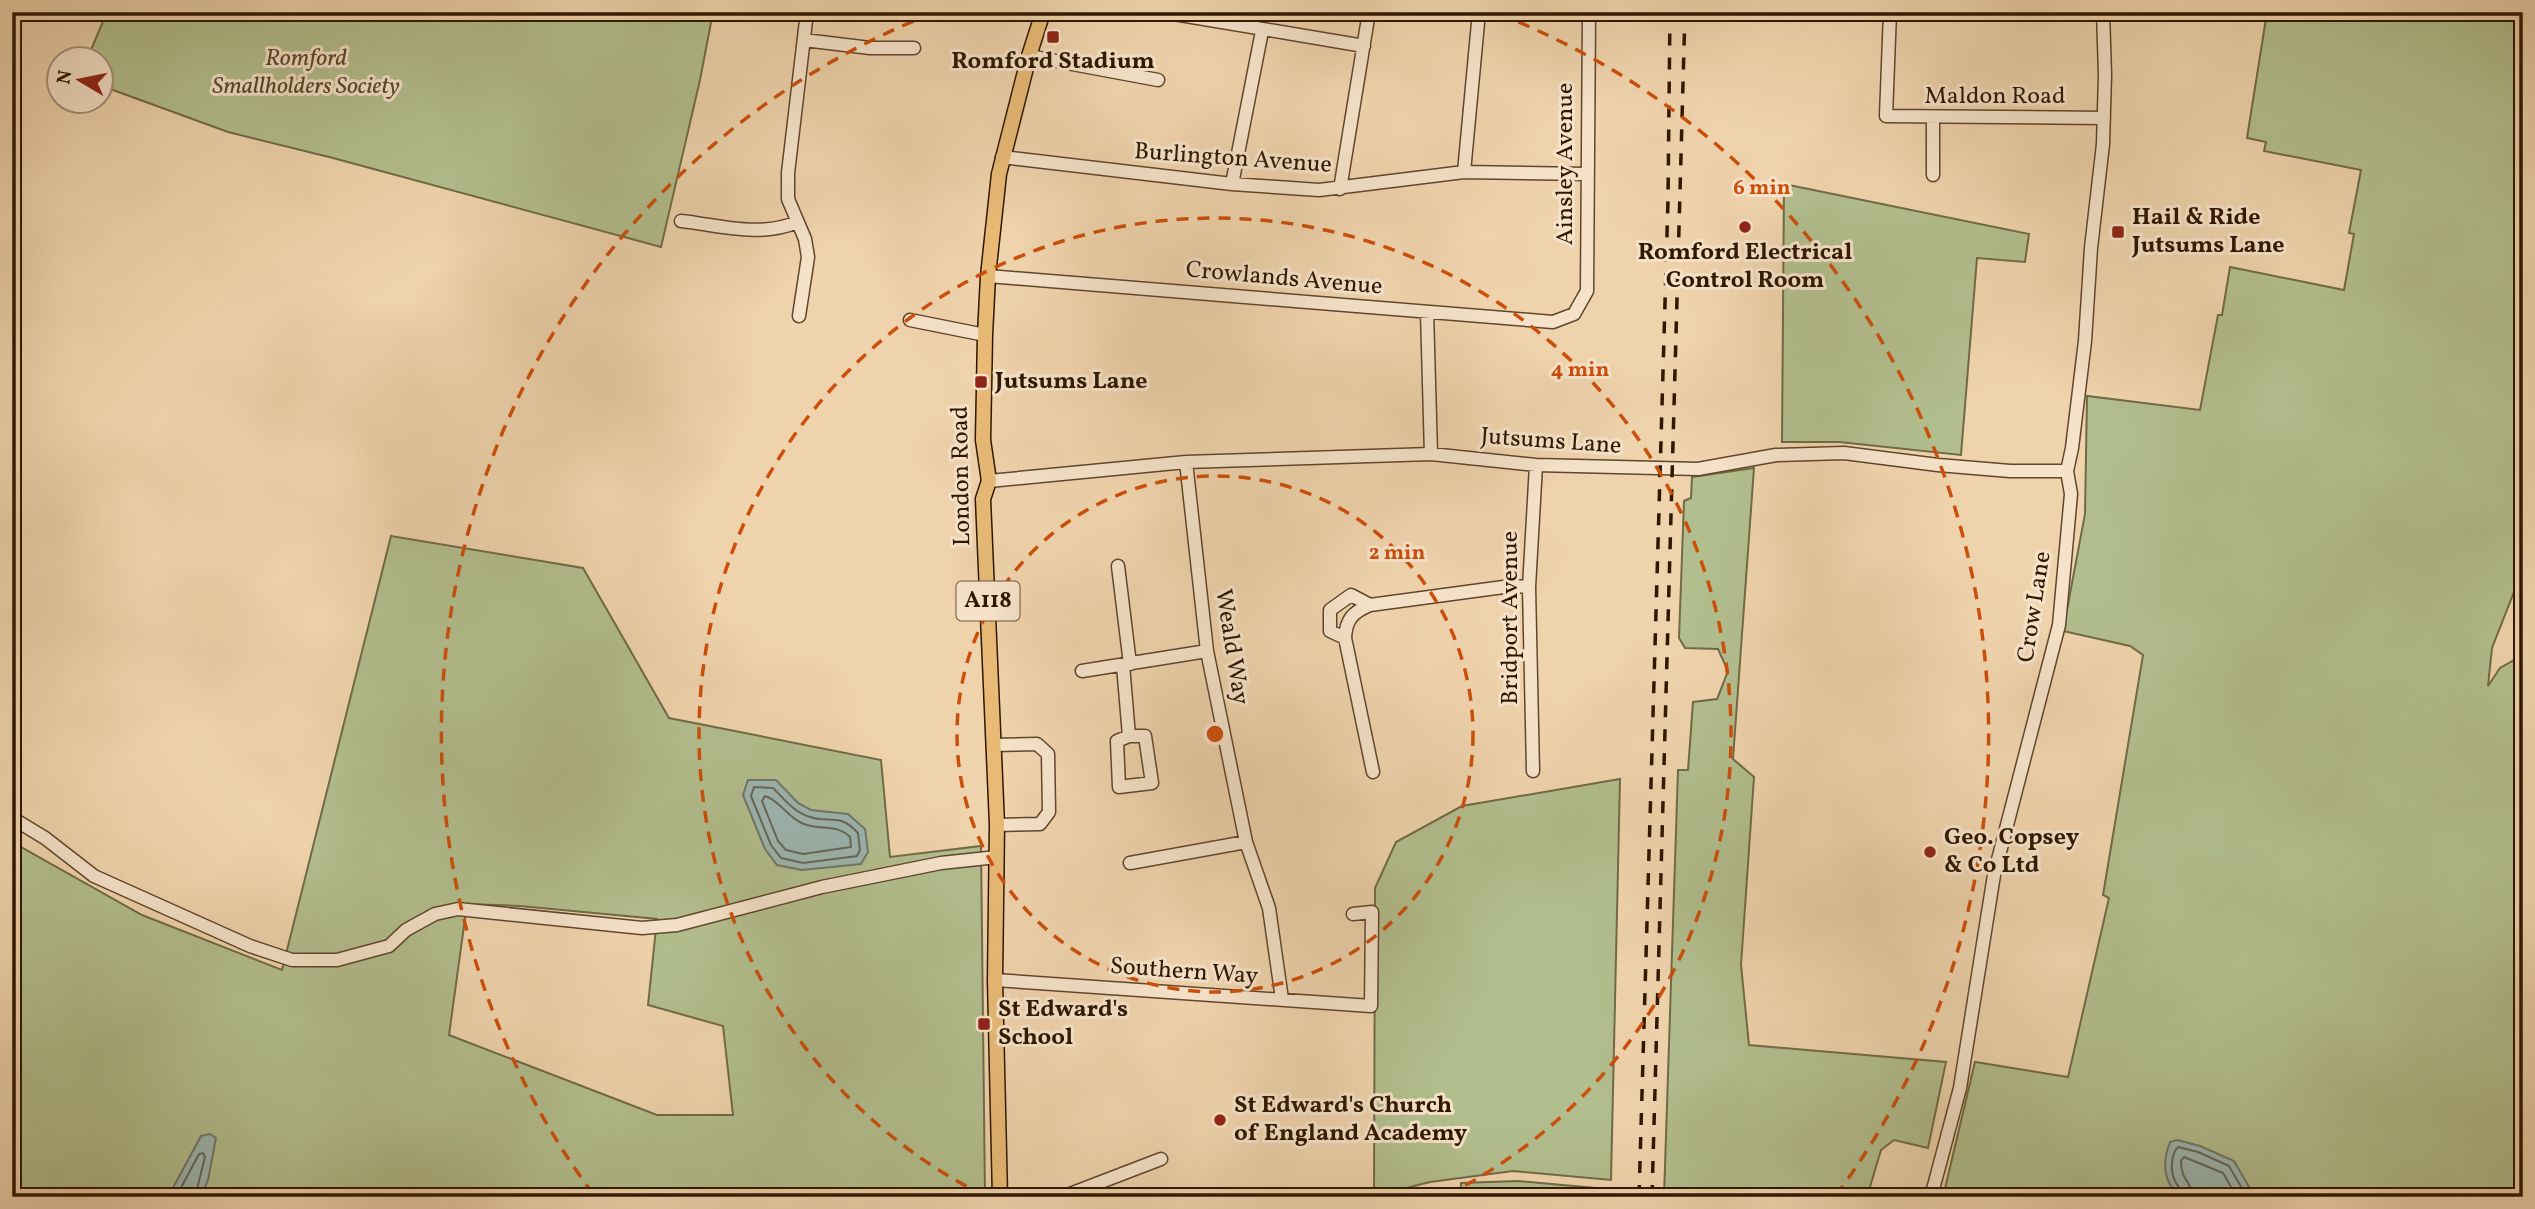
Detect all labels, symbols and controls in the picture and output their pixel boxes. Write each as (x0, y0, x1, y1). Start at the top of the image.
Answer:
marker: Romford Stadium (1045, 29, 1061, 45)
park label: Romford Smallholders Society (212, 42, 400, 104)
place label: Romford Stadium (951, 45, 1155, 79)
north arrow (46, 46, 116, 116)
text: N (51, 68, 79, 86)
street label: Maldon Road (1924, 80, 2066, 114)
street label: Ainsley Avenue (1549, 83, 1583, 245)
street label: Burlington Avenue (1133, 135, 1333, 183)
text: 6 min (1733, 174, 1791, 203)
place label: Hail & Ride Jutsums Lane (2131, 201, 2284, 263)
marker: Romford Electrical Control Room (1737, 219, 1753, 235)
marker: Hail & Ride Jutsums Lane (2110, 224, 2126, 240)
place label: Romford Electrical Control Room (1638, 236, 1852, 298)
street label: Crowlands Avenue (1184, 253, 1384, 305)
text: 4 min (1551, 356, 1609, 385)
place label: Jutsums Lane (994, 365, 1147, 399)
marker: Jutsums Lane (973, 374, 989, 390)
street label: London Road (944, 406, 980, 546)
street label: Jutsums Lane (1479, 420, 1623, 464)
street label: Bridport Avenue (1494, 531, 1528, 705)
text: 2 min (1369, 539, 1425, 568)
street label: Crow Lane (2009, 549, 2061, 665)
road number: A118 (956, 582, 1020, 621)
street label: Weald Way (1205, 587, 1257, 707)
centre of rings (1203, 722, 1227, 746)
place label: Geo. Copsey & Co Ltd (1944, 821, 2080, 883)
marker: Geo. Copsey & Co Ltd (1922, 844, 1938, 860)
street label: Southern Way (1109, 950, 1259, 994)
place label: St Edward's School (998, 993, 1128, 1055)
marker: St Edward's School (976, 1016, 992, 1032)
place label: St Edward's Church of England Academy (1234, 1089, 1468, 1151)
marker: St Edward's Church of England Academy (1212, 1112, 1228, 1128)

